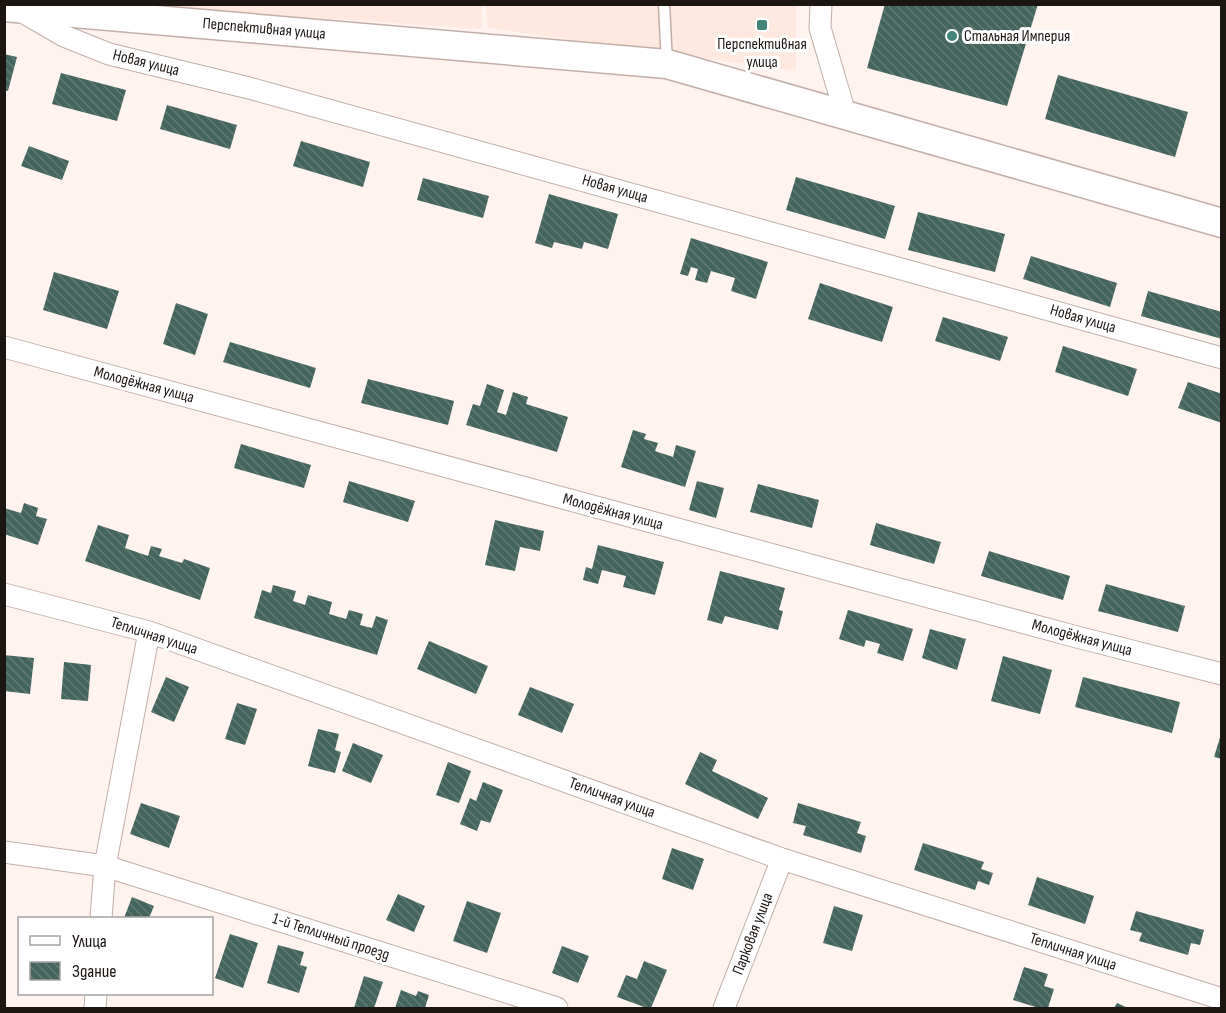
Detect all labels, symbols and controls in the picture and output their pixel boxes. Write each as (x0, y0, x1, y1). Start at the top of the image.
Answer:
street label: Перспективная улица (202, 14, 326, 44)
marker: Перспективная улица (755, 18, 769, 32)
place label: Стальная Империя (964, 27, 1070, 46)
marker: Стальная Империя (945, 29, 959, 43)
place label: Перспективная улица (717, 35, 807, 72)
street label: Новая улица (111, 46, 181, 80)
street label: Новая улица (580, 171, 650, 207)
street label: Новая улица (1048, 301, 1118, 337)
street label: Молодёжная улица (92, 362, 196, 408)
street label: Молодёжная улица (561, 489, 665, 535)
street label: Тепличная улица (108, 613, 200, 659)
street label: Молодёжная улица (1030, 615, 1134, 661)
street label: Тепличная улица (566, 774, 658, 822)
street label: Парковая улица (729, 890, 777, 978)
street label: 1-й Тепличный проезд (270, 909, 392, 965)
legend (18, 917, 213, 995)
street label: Тепличная улица (1027, 929, 1119, 975)
text: Улица (72, 931, 107, 952)
text: Здание (72, 961, 117, 982)

